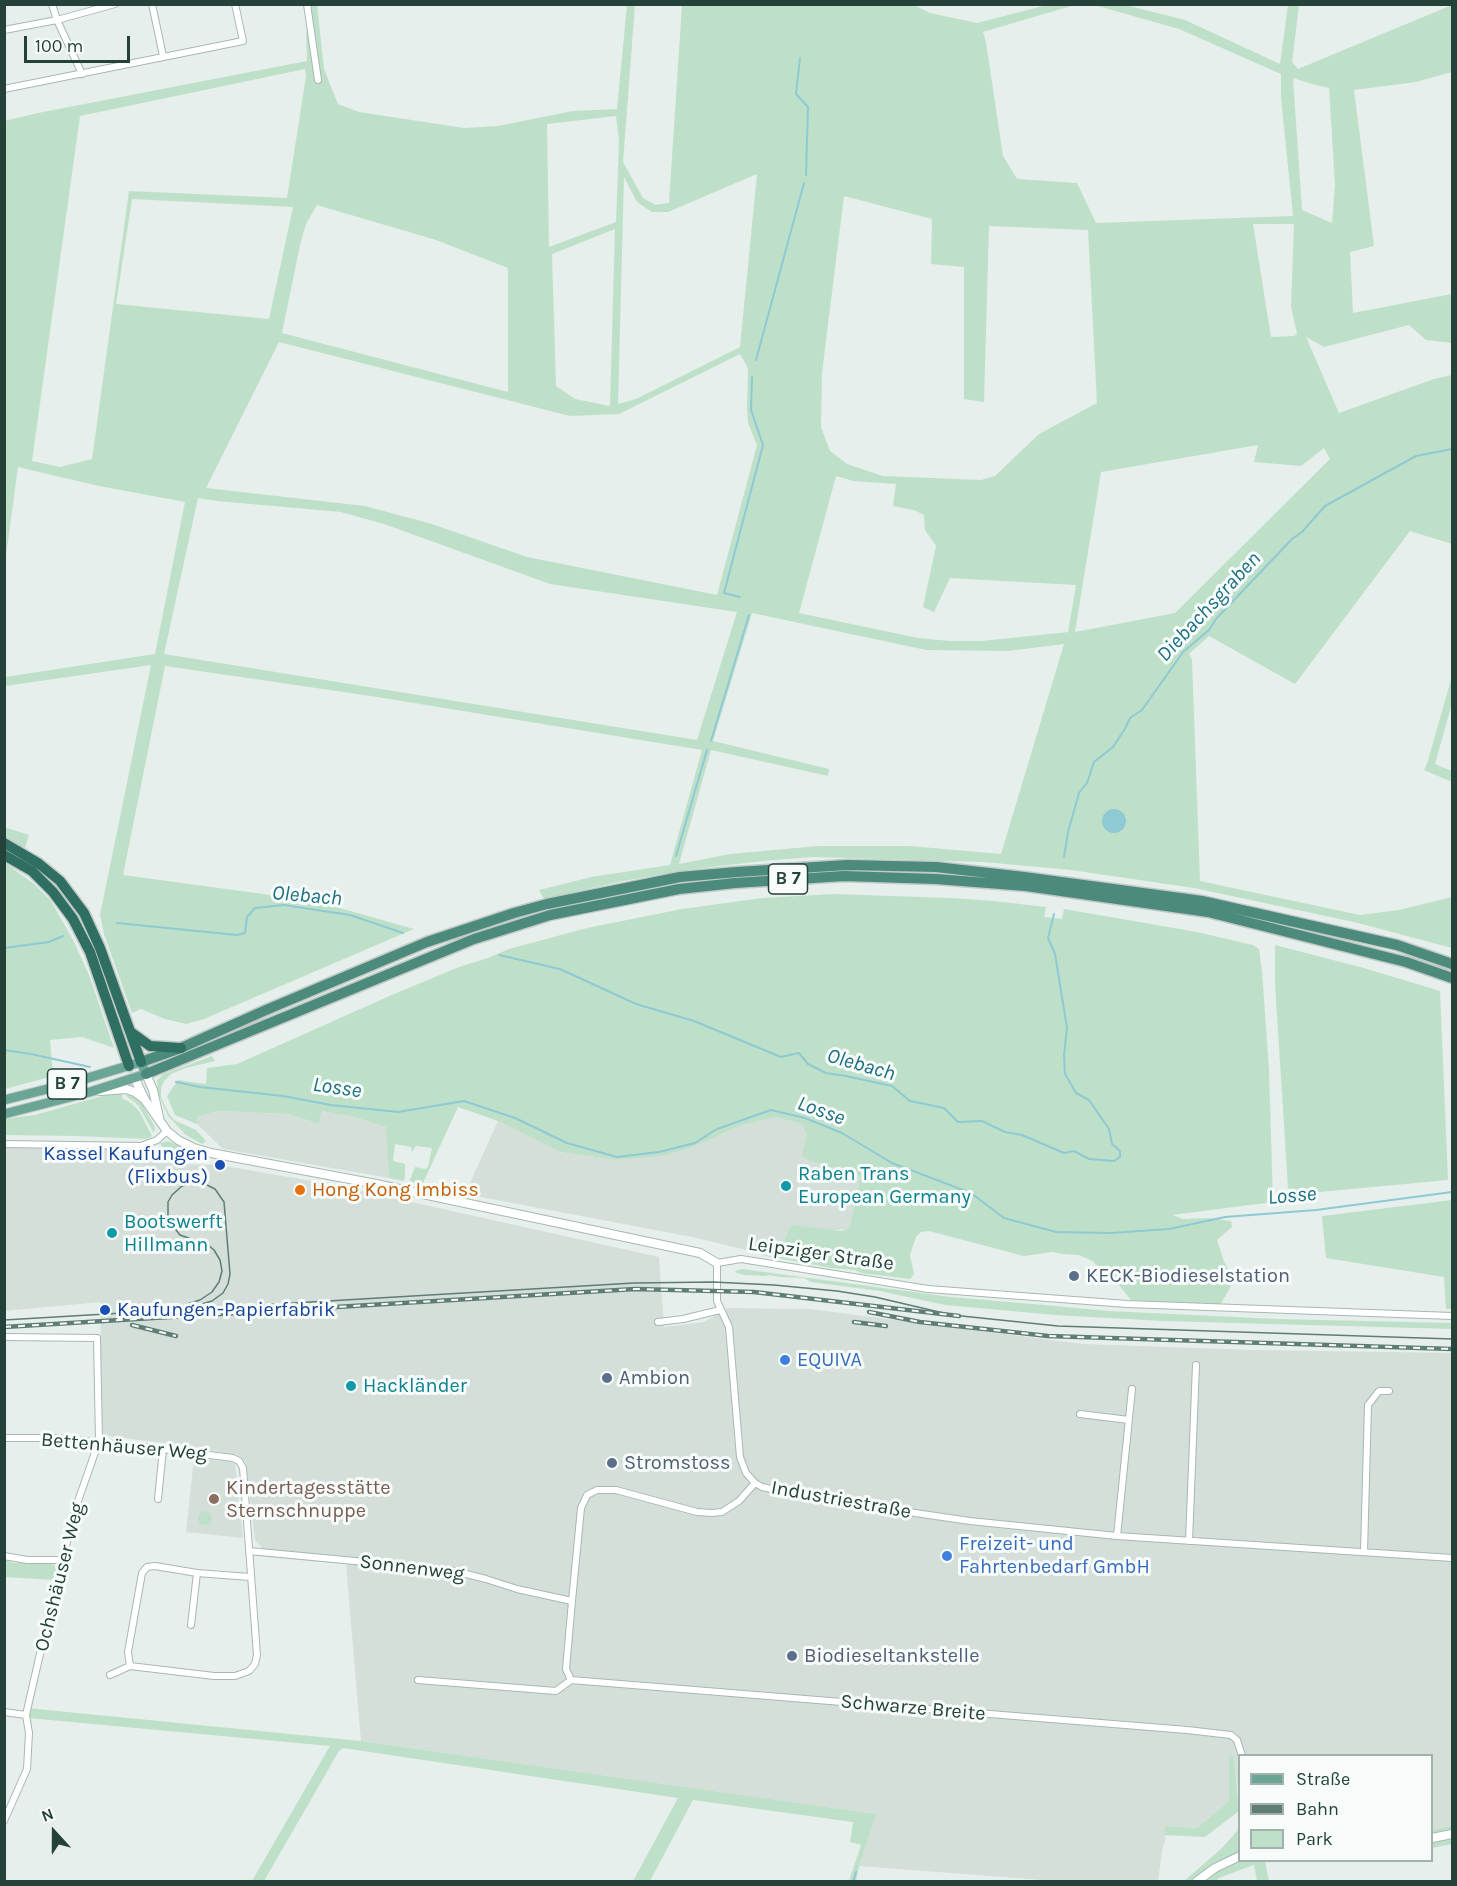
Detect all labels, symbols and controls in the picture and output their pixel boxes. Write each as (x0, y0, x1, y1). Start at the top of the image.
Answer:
scale bar (27, 24, 134, 62)
text: 100 m (35, 35, 83, 57)
water label: Diebachsgraben (1152, 547, 1266, 667)
road number: B 7 (768, 864, 808, 894)
water label: Olebach (271, 880, 343, 912)
water label: Olebach (824, 1043, 898, 1087)
road number: B 7 (48, 1069, 86, 1099)
water label: Losse (311, 1072, 363, 1104)
water label: Losse (794, 1091, 848, 1131)
place label: Kassel Kaufungen (Flixbus) (43, 1142, 208, 1189)
marker: Kassel Kaufungen (Flixbus) (213, 1158, 227, 1172)
place label: Raben Trans European Germany (798, 1162, 971, 1209)
place label: Hong Kong Imbiss (312, 1178, 479, 1202)
marker: Raben Trans European Germany (779, 1179, 793, 1193)
water label: Losse (1267, 1181, 1317, 1211)
marker: Hong Kong Imbiss (293, 1183, 307, 1197)
place label: Bootswerft Hillmann (124, 1210, 223, 1257)
marker: Bootswerft Hillmann (105, 1226, 119, 1240)
street label: Leipziger Straße (747, 1232, 895, 1276)
place label: KECK-Biodieselstation (1086, 1264, 1290, 1288)
marker: KECK-Biodieselstation (1067, 1269, 1081, 1283)
place label: Kaufungen-Papierfabrik (117, 1298, 335, 1322)
marker: Kaufungen-Papierfabrik (98, 1303, 112, 1317)
place label: EQUIVA (797, 1348, 862, 1372)
marker: EQUIVA (778, 1353, 792, 1367)
place label: Ambion (619, 1366, 690, 1390)
marker: Ambion (600, 1371, 614, 1385)
place label: Hackländer (363, 1374, 467, 1398)
marker: Hackländer (344, 1379, 358, 1393)
street label: Bettenhäuser Weg (40, 1428, 208, 1466)
place label: Stromstoss (624, 1451, 730, 1475)
marker: Stromstoss (605, 1456, 619, 1470)
place label: Kindertagesstätte Sternschnuppe (226, 1476, 390, 1523)
street label: Industriestraße (769, 1476, 913, 1524)
marker: Kindertagesstätte Sternschnuppe (207, 1492, 221, 1506)
street label: Ochshäuser Weg (30, 1500, 90, 1654)
place label: Freizeit- und Fahrtenbedarf GmbH (959, 1532, 1150, 1579)
marker: Freizeit- und Fahrtenbedarf GmbH (940, 1549, 954, 1563)
street label: Sonnenweg (358, 1550, 466, 1586)
place label: Biodieseltankstelle (804, 1644, 979, 1668)
marker: Biodieseltankstelle (785, 1649, 799, 1663)
street label: Schwarze Breite (840, 1690, 986, 1726)
legend (1238, 1754, 1433, 1862)
text: Straße (1296, 1768, 1350, 1790)
text: Bahn (1296, 1798, 1339, 1820)
north arrow (24, 1802, 84, 1862)
text: N (39, 1804, 56, 1826)
text: Park (1296, 1828, 1333, 1850)

